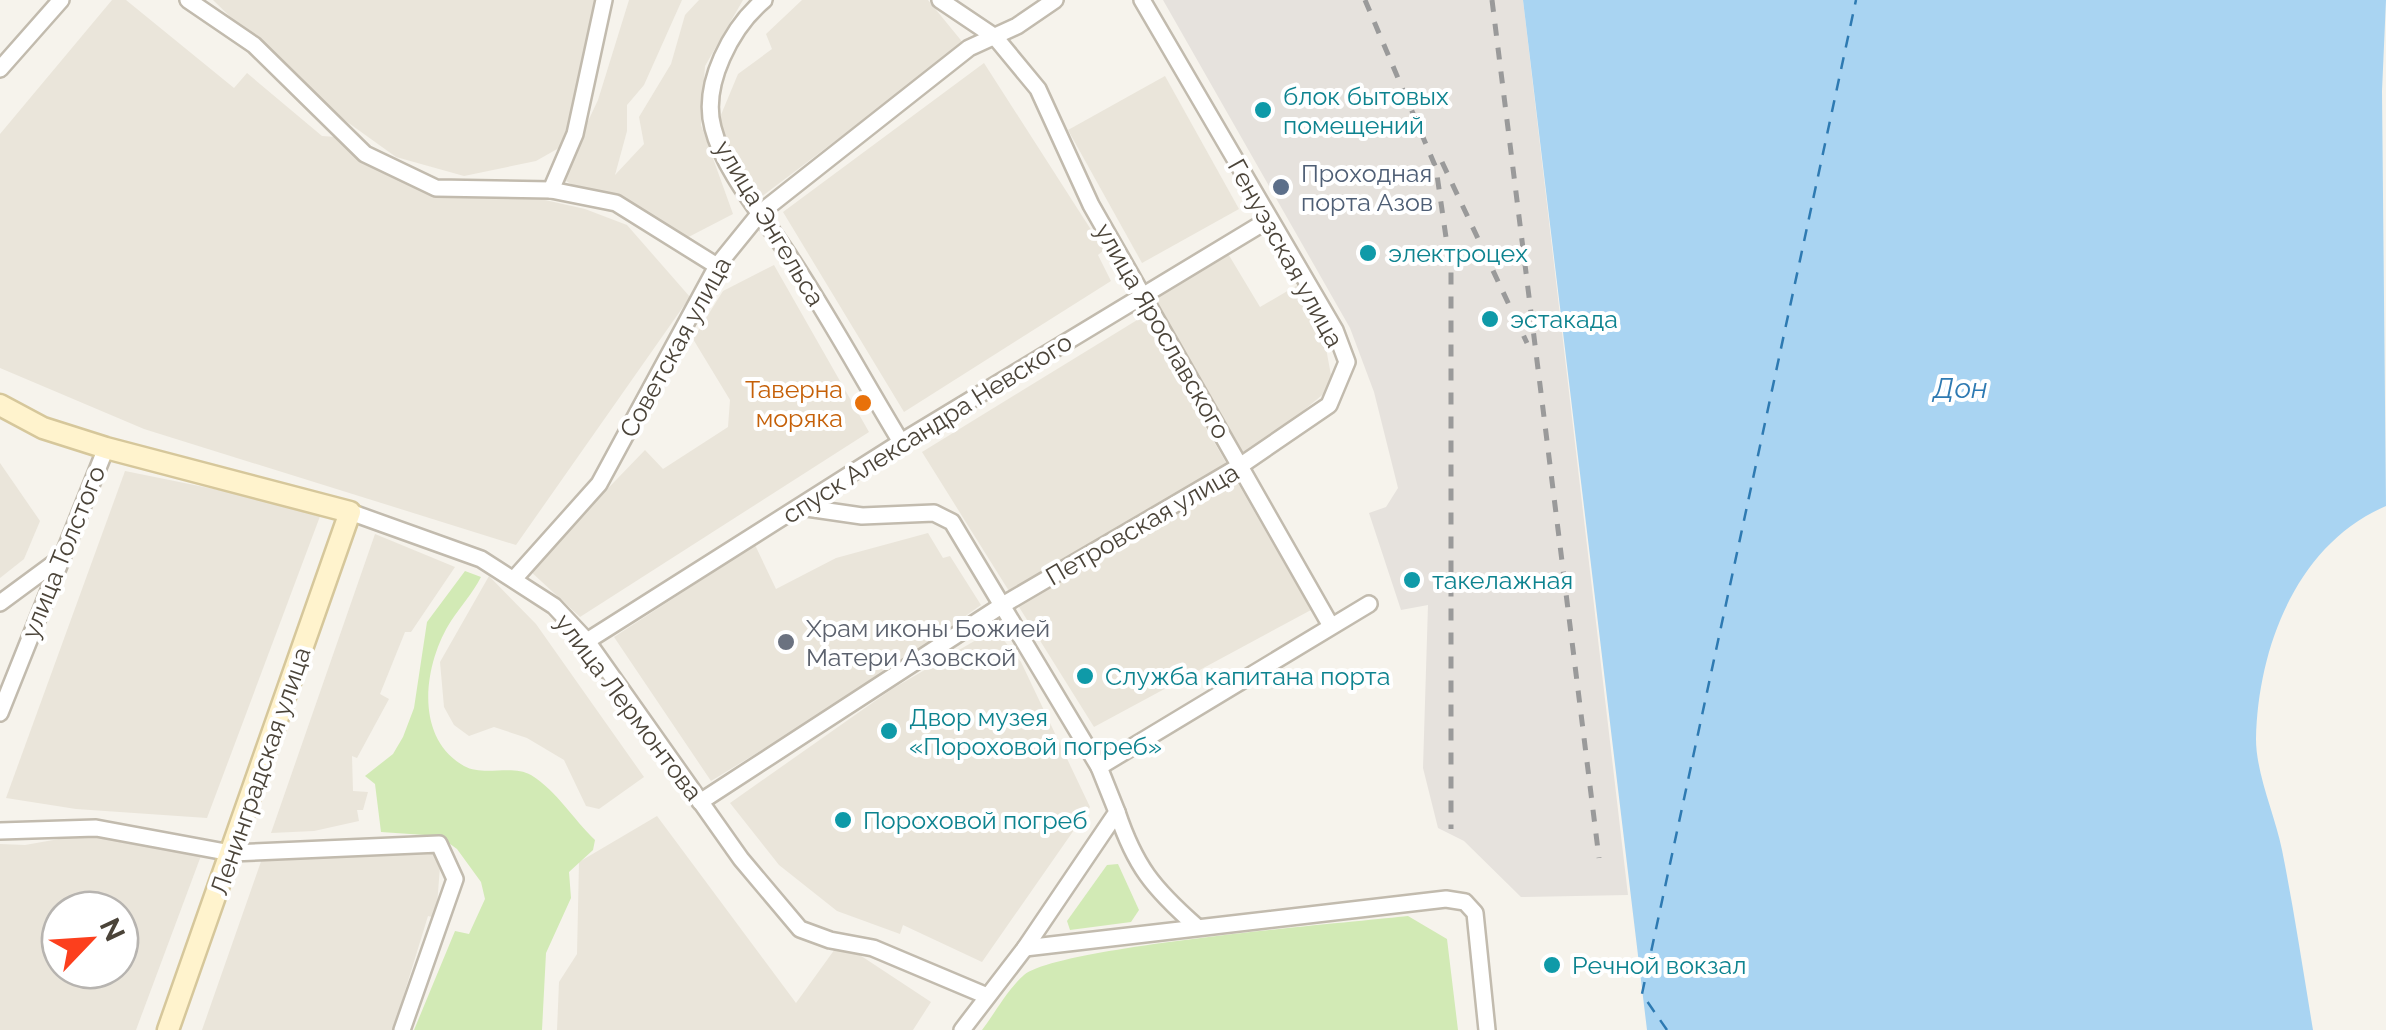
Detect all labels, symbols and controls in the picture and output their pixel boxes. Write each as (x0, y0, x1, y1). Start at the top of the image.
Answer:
place label: блок бытовых помещений (1283, 81, 1449, 140)
marker: блок бытовых помещений (1252, 99, 1274, 121)
street label: улица Энгельса (709, 135, 831, 311)
street label: Генуэзская улица (1222, 154, 1350, 352)
place label: Проходная порта Азов (1301, 158, 1433, 217)
marker: Проходная порта Азов (1270, 176, 1292, 198)
street label: улица Ярославского (1089, 218, 1237, 444)
place label: электроцех (1388, 238, 1528, 268)
marker: электроцех (1357, 242, 1379, 264)
street label: Советская улица (613, 252, 737, 442)
place label: эстакада (1510, 304, 1618, 334)
marker: эстакада (1479, 308, 1501, 330)
street label: спуск Александра Невского (777, 326, 1077, 530)
water label: Дон (1932, 372, 1987, 405)
place label: Таверна моряка (745, 374, 843, 433)
marker: Таверна моряка (852, 392, 874, 414)
street label: Петровская улица (1040, 457, 1244, 591)
street label: улица Толстого (15, 461, 111, 643)
place label: такелажная (1432, 565, 1573, 595)
marker: такелажная (1401, 569, 1423, 591)
street label: улица Лермонтова (549, 608, 709, 806)
place label: Храм иконы Божией Матери Азовской (806, 613, 1050, 672)
marker: Храм иконы Божией Матери Азовской (775, 631, 797, 653)
street label: Ленинградская улица (203, 643, 317, 899)
place label: Служба капитана порта (1105, 661, 1390, 691)
marker: Служба капитана порта (1074, 665, 1096, 687)
place label: Двор музея «Пороховой погреб» (909, 702, 1162, 761)
marker: Двор музея «Пороховой погреб» (878, 720, 900, 742)
place label: Пороховой погреб (863, 805, 1087, 835)
marker: Пороховой погреб (832, 809, 854, 831)
north arrow (40, 890, 140, 990)
text: N (93, 913, 132, 946)
place label: Речной вокзал (1572, 950, 1746, 980)
marker: Речной вокзал (1541, 954, 1563, 976)

